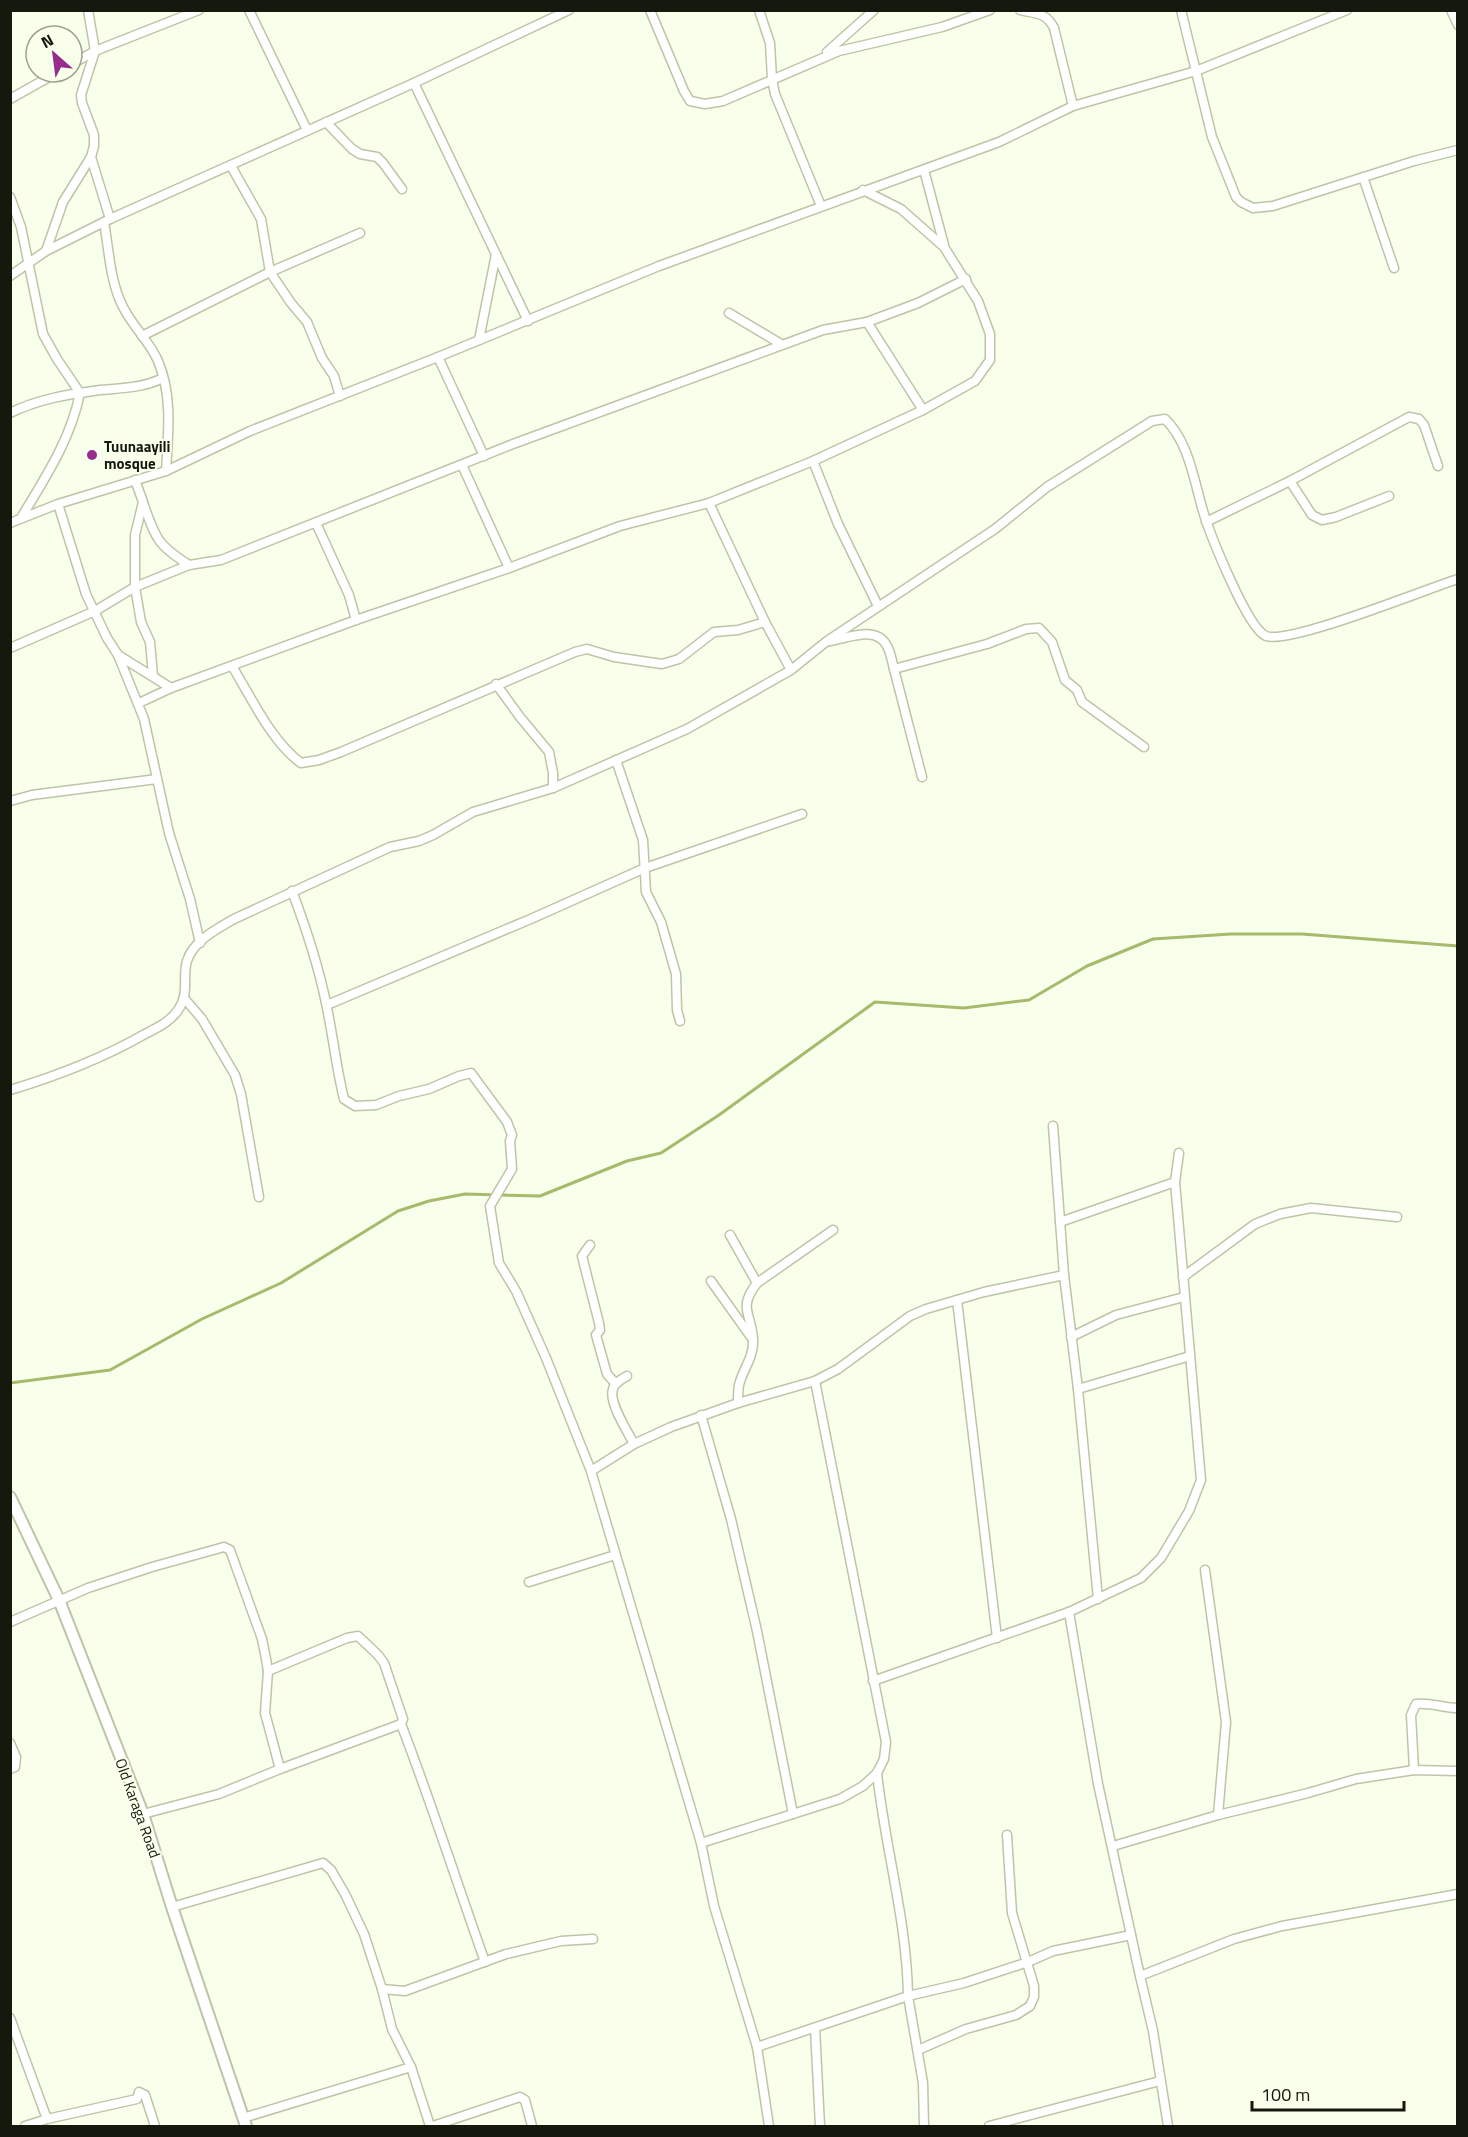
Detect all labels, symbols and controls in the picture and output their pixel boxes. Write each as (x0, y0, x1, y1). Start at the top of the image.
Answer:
north arrow (24, 24, 84, 84)
text: N (36, 28, 57, 54)
place label: Tuunaayili mosque (104, 435, 170, 475)
marker: Tuunaayili mosque (85, 448, 99, 462)
street label: Old Karaga Road (109, 1755, 167, 1861)
scale bar (1252, 2074, 1404, 2112)
text: 100 m (1261, 2081, 1310, 2108)

